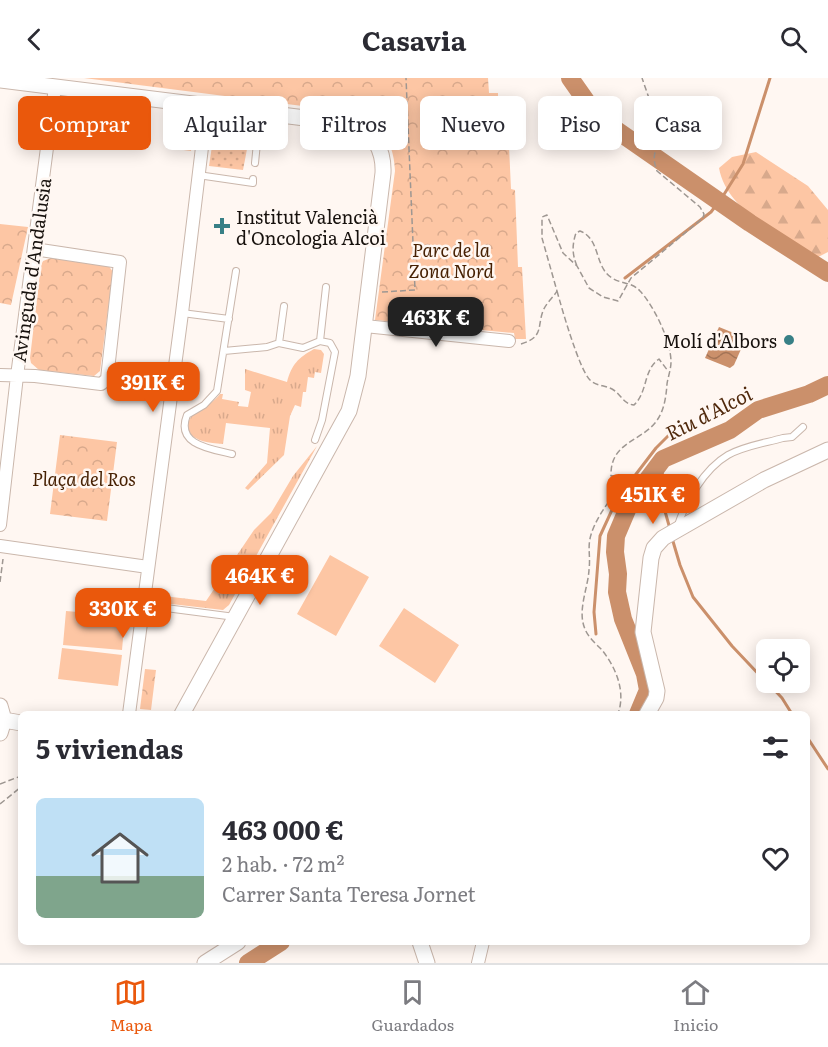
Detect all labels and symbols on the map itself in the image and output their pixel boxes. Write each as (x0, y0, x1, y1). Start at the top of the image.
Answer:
street label: Avinguda d'Andalusia (5, 176, 57, 364)
place label: Institut Valencià d'Oncologia Alcoi (236, 203, 386, 251)
marker: Institut Valencià d'Oncologia Alcoi (213, 217, 231, 235)
park label: Parc de la Zona Nord (408, 236, 495, 284)
pin: 463K € (387, 297, 485, 348)
place label: Molí d'Albors (663, 327, 777, 354)
marker: Molí d'Albors (782, 333, 796, 347)
pin: 391K € (104, 362, 202, 413)
water label: Riu d'Alcoi (659, 377, 757, 447)
park label: Plaça del Ros (32, 465, 136, 492)
pin: 451K € (604, 474, 702, 525)
pin: 464K € (211, 555, 309, 606)
pin: 330K € (74, 588, 172, 639)

